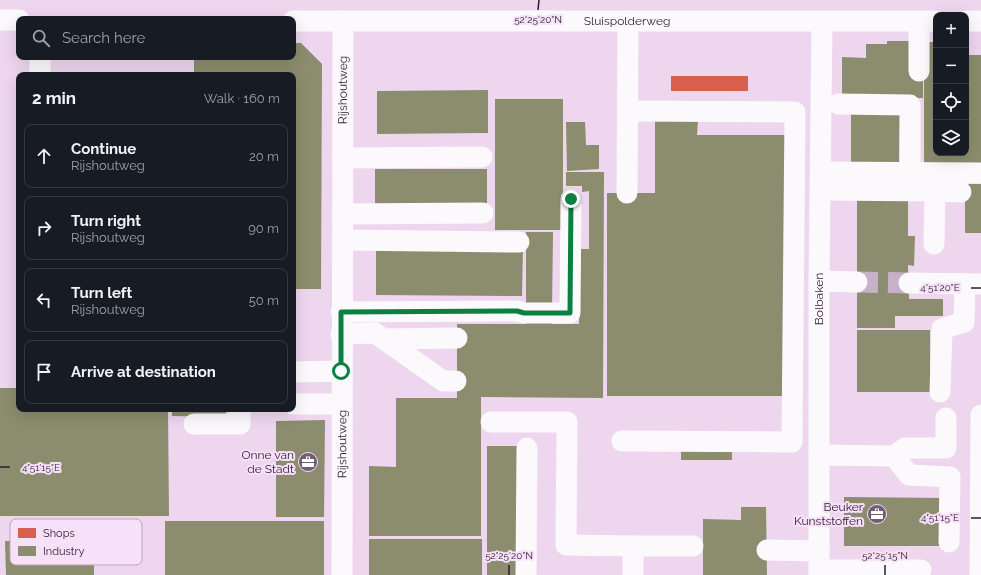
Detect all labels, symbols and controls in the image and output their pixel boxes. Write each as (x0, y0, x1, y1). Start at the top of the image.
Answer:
map controls (933, 12, 969, 156)
button: + (933, 12, 969, 48)
text: 52°25'20"N (514, 14, 562, 25)
street label: Sluispolderweg (584, 14, 670, 28)
search box (16, 16, 296, 60)
icon: search (30, 27, 52, 49)
text: Search here (62, 29, 145, 47)
button: − (933, 48, 969, 84)
street label: Rijshoutweg (336, 56, 350, 124)
button: locate (933, 84, 969, 120)
text: 2 min (32, 88, 76, 108)
text: Walk · 160 m (204, 91, 280, 106)
button: layers (933, 120, 969, 156)
text: Continue (71, 140, 136, 158)
icon: ahead (33, 145, 55, 167)
text: 20 m (249, 149, 279, 164)
text: Rijshoutweg (71, 158, 145, 173)
route end (562, 190, 580, 208)
text: Turn right (71, 212, 141, 230)
icon: right (33, 217, 55, 239)
text: 90 m (248, 221, 279, 236)
text: Rijshoutweg (71, 230, 145, 245)
street label: Bolbaken (812, 273, 826, 325)
text: 4°51'20"E (920, 282, 960, 293)
text: Turn left (71, 284, 132, 302)
icon: left (33, 289, 55, 311)
text: 50 m (249, 293, 279, 308)
text: Rijshoutweg (71, 302, 145, 317)
icon: arrive (33, 361, 55, 383)
route start (332, 362, 350, 380)
text: Arrive at destination (71, 363, 216, 381)
street label: Rijshoutweg (335, 410, 349, 478)
place label: Onne van de Stadt (241, 448, 294, 476)
office icon: Onne van de Stadt (297, 451, 319, 473)
text: 4°51'15"E (22, 462, 60, 473)
place label: Beuker Kunststoffen (794, 500, 864, 528)
office icon: Beuker Kunststoffen (866, 503, 888, 525)
text: 4°51'15"E (921, 512, 959, 523)
legend (10, 519, 142, 565)
text: Shops (43, 527, 75, 540)
text: Industry (43, 545, 84, 558)
text: 52°25'20"N (485, 550, 533, 561)
text: 52°25'15"N (862, 550, 908, 561)

